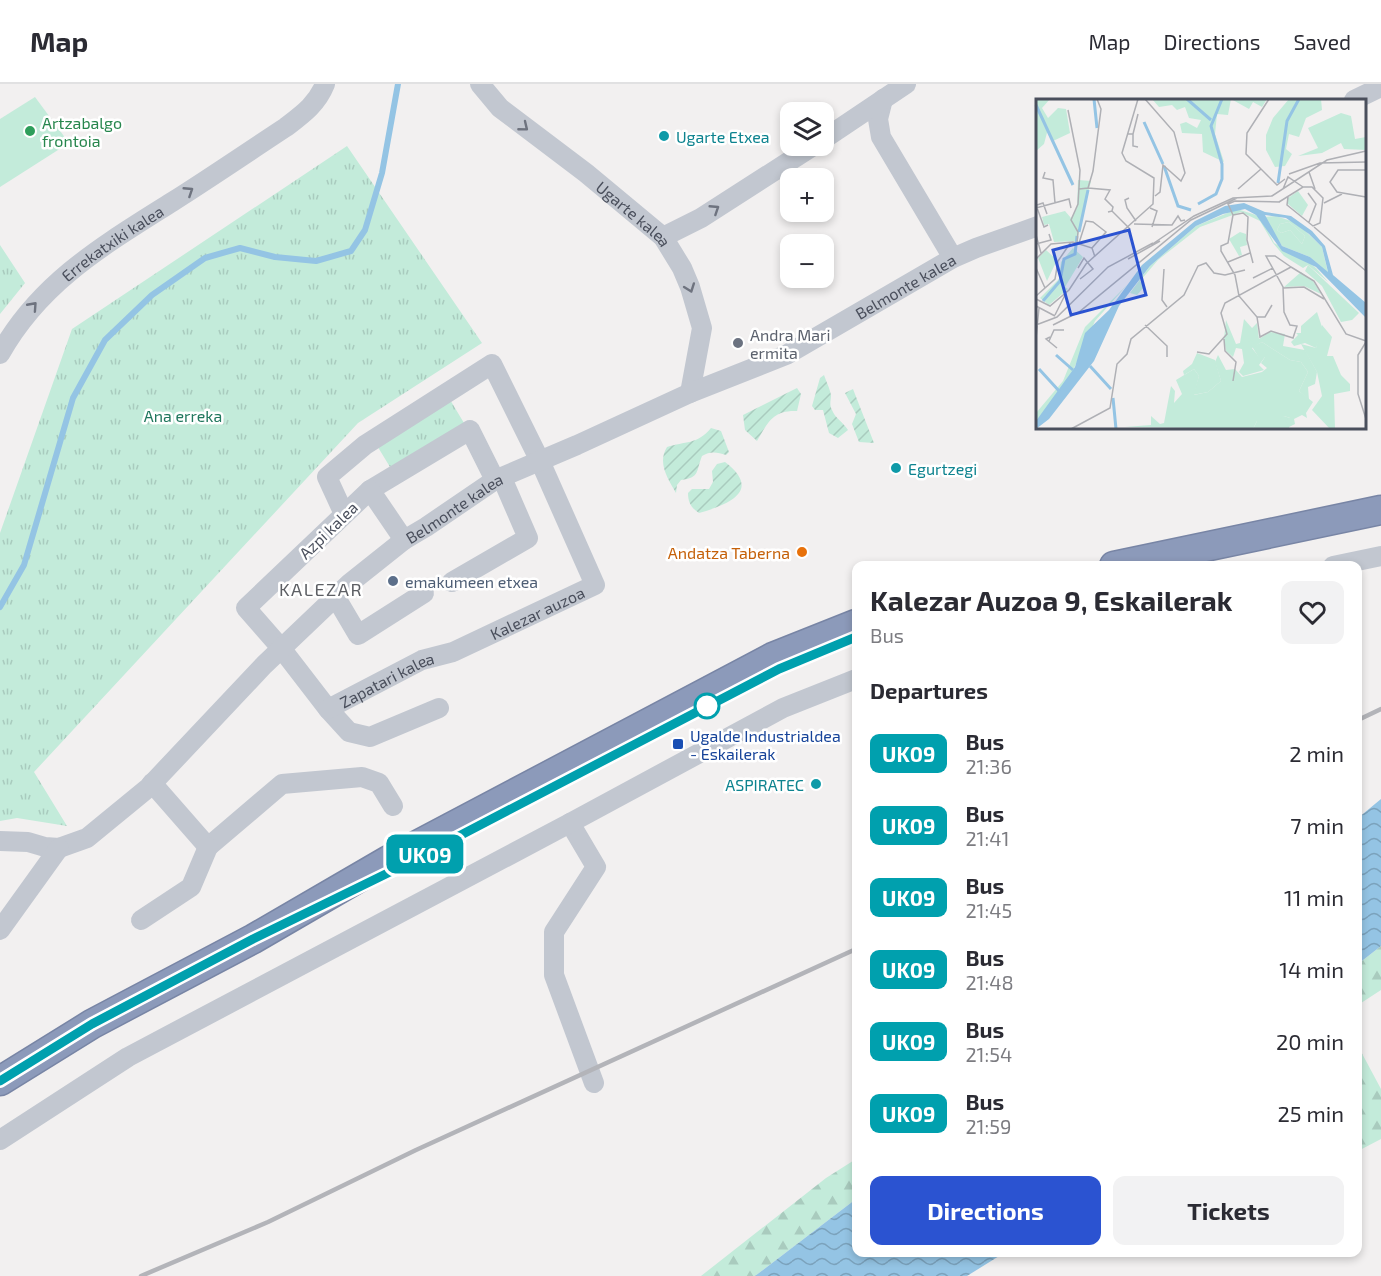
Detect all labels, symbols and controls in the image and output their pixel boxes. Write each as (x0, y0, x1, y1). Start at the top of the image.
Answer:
text: Map (30, 24, 88, 58)
text: Map (1088, 29, 1131, 54)
text: Directions (1164, 29, 1260, 54)
text: Saved (1293, 29, 1351, 54)
inset map (1036, 99, 1366, 429)
map controls (780, 102, 834, 288)
button: layers (780, 102, 834, 156)
place label: Artzabalgo frontoia (42, 113, 122, 150)
one-way arrow (517, 120, 528, 131)
marker: Artzabalgo frontoia (23, 124, 37, 138)
place label: Ugarte Etxea (676, 127, 770, 146)
marker: Ugarte Etxea (657, 129, 671, 143)
button: + (780, 168, 834, 222)
street label: Ugarte kalea (593, 177, 676, 250)
one-way arrow (183, 187, 194, 198)
street label: Errekatxiki kalea (57, 201, 167, 285)
one-way arrow (708, 205, 719, 216)
button: − (780, 234, 834, 288)
street label: Belmonte kalea (852, 249, 959, 322)
one-way arrow (683, 283, 696, 293)
one-way arrow (26, 302, 37, 313)
place label: Andra Mari ermita (750, 325, 830, 362)
marker: Andra Mari ermita (731, 336, 745, 350)
park label: Ana erreka (144, 406, 222, 425)
place label: Egurtzegi (908, 459, 977, 478)
marker: Egurtzegi (889, 461, 903, 475)
street label: Belmonte kalea (402, 468, 505, 547)
street label: Azpi kalea (295, 497, 361, 563)
place label: Andatza Taberna (668, 543, 790, 562)
marker: Andatza Taberna (795, 545, 809, 559)
place label: emakumeen etxea (405, 572, 538, 591)
marker: emakumeen etxea (386, 574, 400, 588)
district label: KALEZAR (279, 578, 363, 600)
button: heart (1281, 581, 1344, 644)
street label: Kalezar auzoa (487, 582, 587, 643)
text: Kalezar Auzoa 9, Eskailerak (870, 583, 1232, 617)
text: Bus (870, 623, 904, 647)
street label: Zapatari kalea (336, 648, 436, 711)
text: Departures (870, 677, 988, 703)
unlabelled marker (694, 693, 720, 719)
place label: Ugalde Industrialdea - Eskailerak (690, 726, 841, 763)
text: Bus (965, 728, 1004, 754)
marker: Ugalde Industrialdea - Eskailerak (671, 737, 685, 751)
text: 2 min (1289, 740, 1344, 766)
text: UK09 (882, 741, 935, 766)
text: 21:36 (965, 754, 1012, 778)
place label: ASPIRATEC (725, 775, 804, 794)
marker: ASPIRATEC (809, 777, 823, 791)
text: Bus (965, 800, 1004, 826)
text: 7 min (1290, 812, 1344, 838)
text: UK09 (882, 813, 935, 838)
text: 21:41 (965, 826, 1010, 850)
line badge: UK09 (383, 834, 467, 874)
text: UK09 (398, 842, 452, 867)
text: Bus (965, 872, 1004, 898)
text: 11 min (1284, 884, 1344, 910)
text: UK09 (882, 885, 935, 910)
text: 21:45 (965, 898, 1012, 922)
text: Bus (965, 944, 1004, 970)
text: 14 min (1279, 956, 1344, 982)
text: UK09 (882, 957, 935, 982)
text: 21:48 (965, 970, 1014, 994)
text: Bus (965, 1016, 1004, 1042)
text: 20 min (1276, 1028, 1344, 1054)
text: UK09 (882, 1029, 935, 1054)
text: 21:54 (965, 1042, 1012, 1066)
text: Bus (965, 1088, 1004, 1114)
text: 25 min (1277, 1100, 1344, 1126)
text: UK09 (882, 1101, 935, 1126)
text: 21:59 (965, 1114, 1011, 1138)
button: Directions (870, 1176, 1101, 1245)
button: Tickets (1113, 1176, 1344, 1245)

